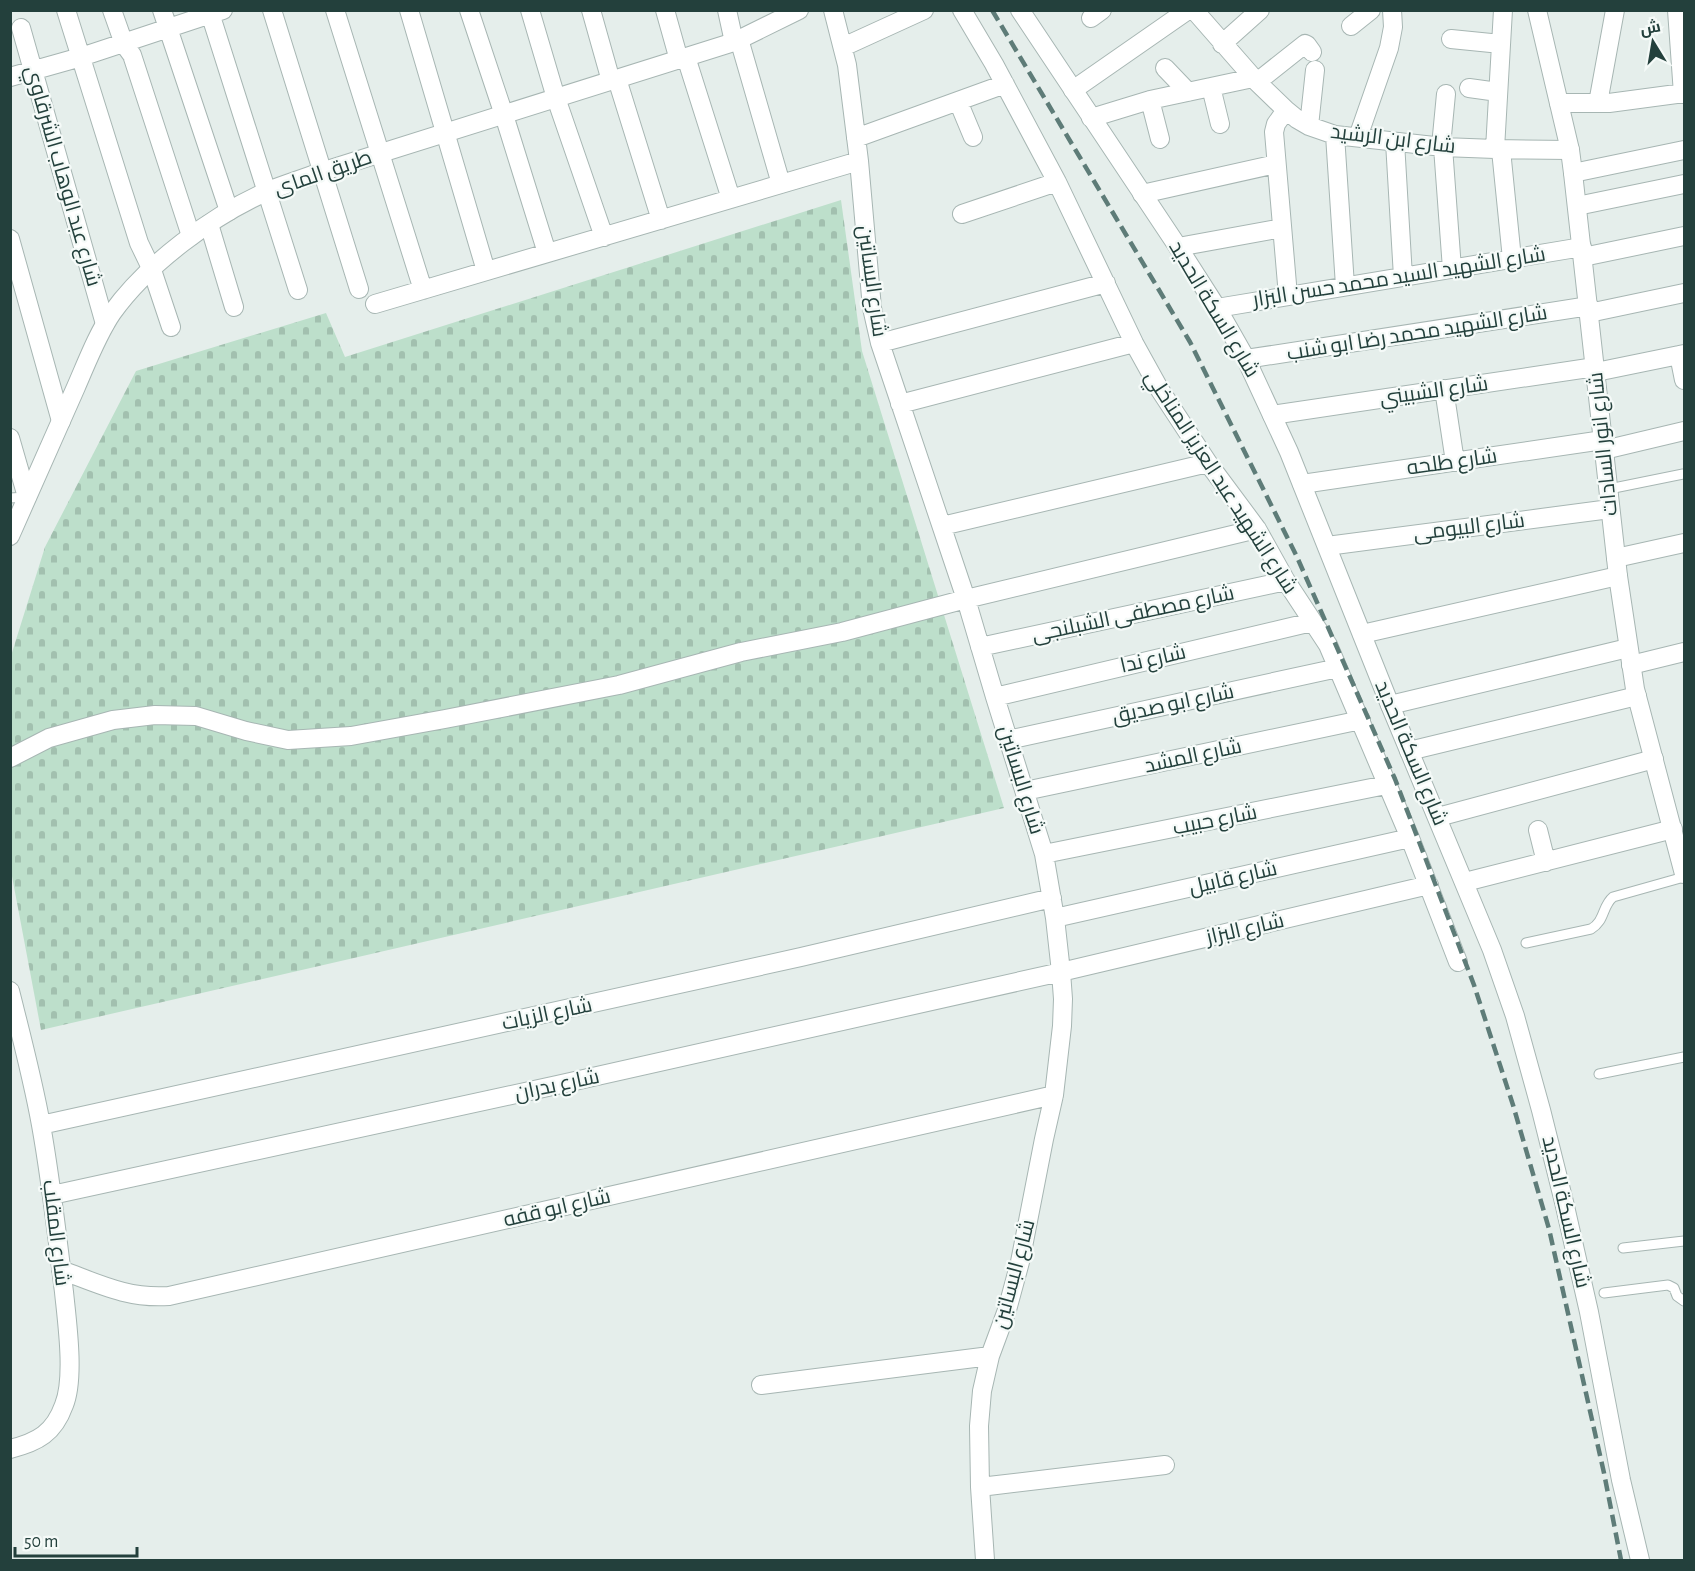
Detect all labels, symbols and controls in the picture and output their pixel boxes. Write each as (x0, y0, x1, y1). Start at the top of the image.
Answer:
north arrow (1623, 12, 1683, 72)
text: ش (1639, 17, 1662, 39)
street label: شارع عبد الوهاب الشرقاوي (17, 63, 105, 290)
street label: شارع ابن الرشيد (1329, 121, 1457, 160)
street label: طريق الماى (271, 146, 375, 201)
street label: شارع البساتين (851, 224, 890, 339)
street label: شارع السكة الحديد (1162, 237, 1263, 382)
street label: شارع الشهيد السيد محمد حسن البزار (1250, 243, 1547, 314)
street label: شارع الشهيد محمد رضا ابو شنب (1285, 302, 1549, 367)
street label: شارع الشهيد عبد العزيز المناخلي (1137, 367, 1301, 600)
street label: شارع انور السادات (1585, 371, 1624, 517)
street label: شارع الشبيني (1378, 373, 1490, 414)
street label: شارع طلحه (1405, 445, 1499, 482)
street label: شارع البيومى (1412, 510, 1526, 547)
street label: شارع مصطفى الشبلنجى (1030, 582, 1237, 649)
street label: شارع ندا (1118, 641, 1189, 680)
street label: شارع السكة الحديد (1368, 677, 1451, 830)
street label: شارع ابو صديق (1110, 681, 1236, 730)
street label: شارع البساتين (992, 723, 1047, 838)
street label: شارع المشد (1142, 735, 1244, 780)
street label: شارع حبيب (1171, 802, 1259, 841)
street label: شارع قابيل (1187, 858, 1280, 901)
street label: شارع البزاز (1203, 910, 1287, 951)
street label: شارع الزيات (500, 994, 595, 1037)
street label: شارع بدران (513, 1066, 602, 1107)
street label: شارع السكة الحديد (1535, 1134, 1594, 1291)
street label: شارع المقلب (36, 1179, 73, 1288)
street label: شارع ابو قفه (501, 1185, 613, 1233)
street label: شارع البساتين (989, 1217, 1042, 1332)
scale bar (15, 1520, 136, 1558)
text: 50 m (24, 1533, 58, 1551)

